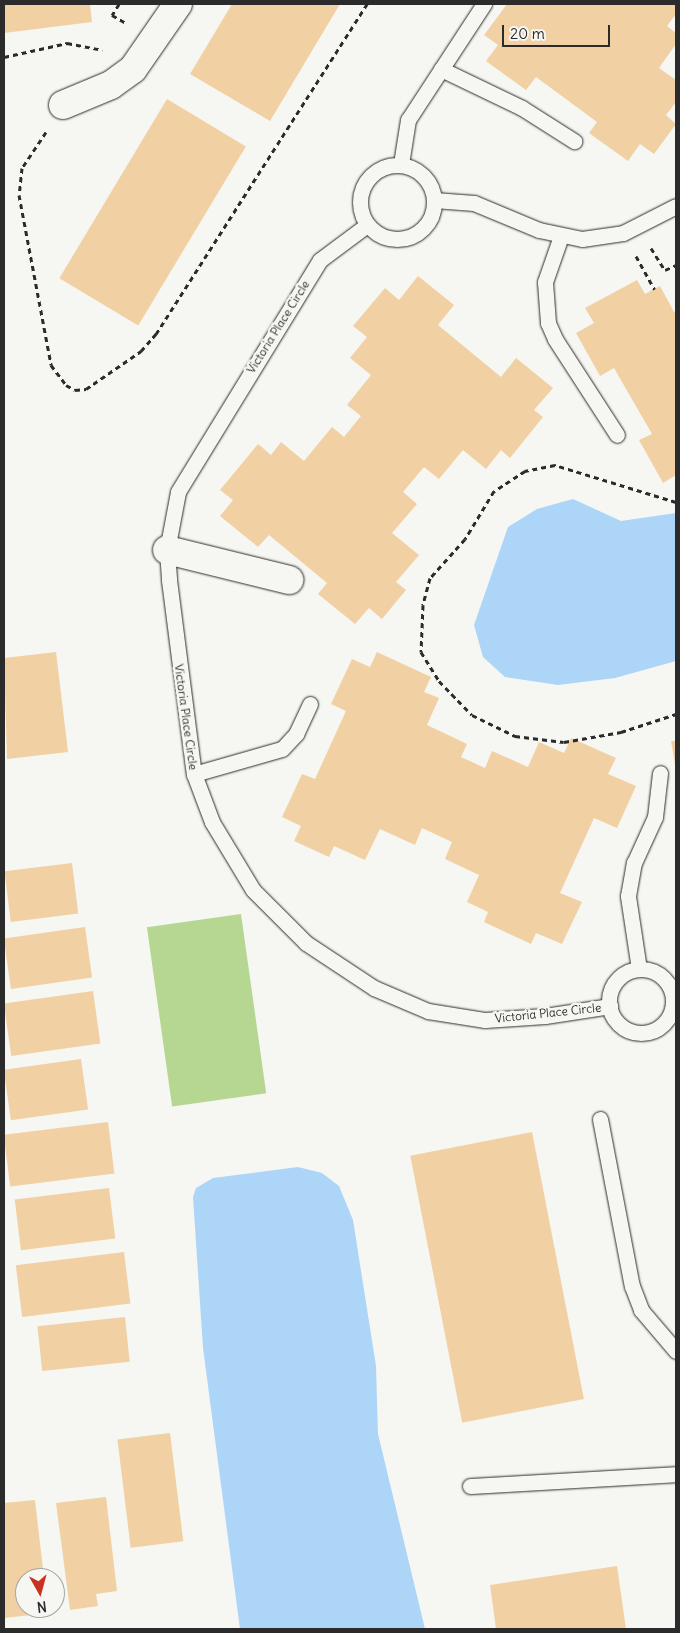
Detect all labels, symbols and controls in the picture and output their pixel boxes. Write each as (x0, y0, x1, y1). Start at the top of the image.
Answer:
scale bar (505, 15, 612, 47)
text: 20 m (510, 24, 545, 43)
street label: Victoria Place Circle (244, 278, 312, 376)
street label: Victoria Place Circle (171, 663, 201, 771)
street label: Victoria Place Circle (494, 1000, 602, 1026)
north arrow (15, 1568, 65, 1618)
text: N (36, 1597, 48, 1616)

